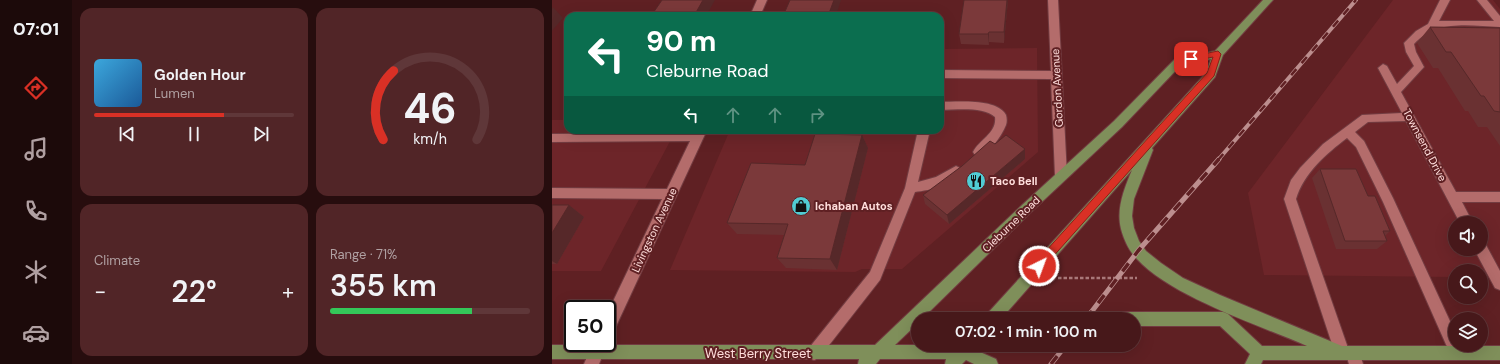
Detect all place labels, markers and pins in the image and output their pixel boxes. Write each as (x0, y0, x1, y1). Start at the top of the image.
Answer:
pin (1174, 42, 1208, 76)
restaurant icon: Taco Bell (965, 170, 987, 192)
place label: Taco Bell (990, 174, 1038, 188)
shop icon: Ichaban Autos (790, 195, 812, 217)
place label: Ichaban Autos (815, 199, 893, 213)

